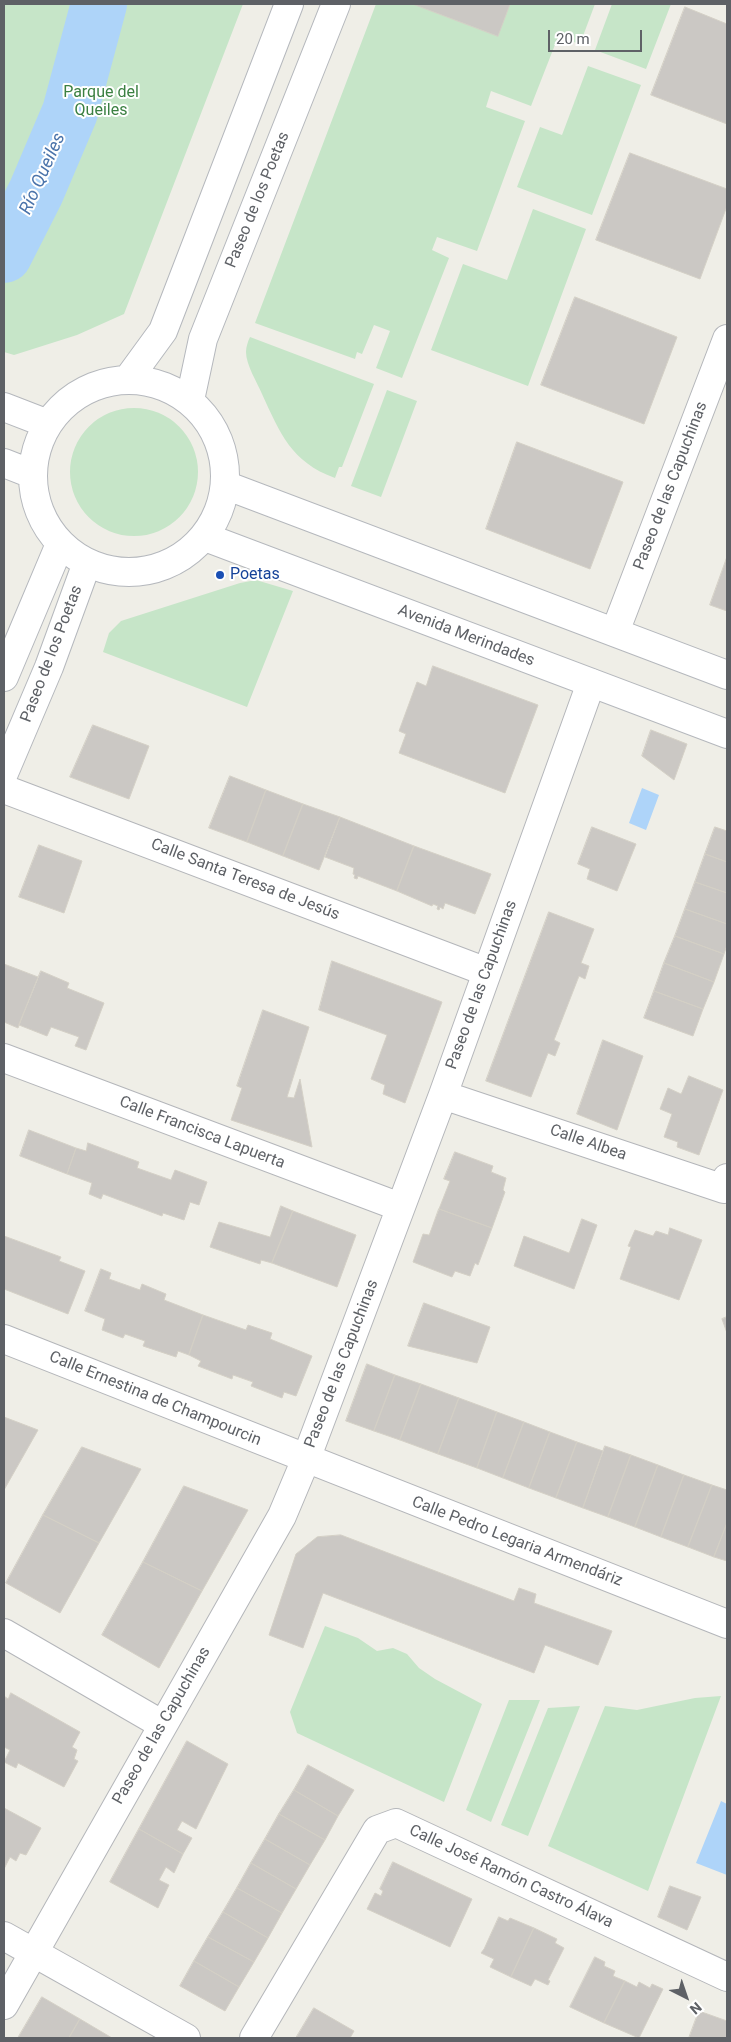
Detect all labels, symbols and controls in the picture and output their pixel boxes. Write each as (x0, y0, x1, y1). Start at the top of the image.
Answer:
scale bar (551, 20, 645, 52)
text: 20 m (556, 30, 590, 48)
park label: Parque del Queiles (63, 83, 139, 121)
street label: Paseo de los Poetas (222, 129, 294, 271)
water label: Río Queiles (15, 130, 71, 218)
street label: Paseo de las Capuchinas (630, 399, 712, 573)
place label: Poetas (230, 565, 280, 585)
marker: Poetas (214, 569, 226, 581)
street label: Paseo de los Poetas (17, 583, 87, 725)
street label: Avenida Merindades (395, 601, 537, 671)
street label: Calle Santa Teresa de Jesús (148, 835, 342, 925)
street label: Paseo de las Capuchinas (442, 898, 522, 1072)
street label: Calle Francisca Lapuerta (117, 1093, 287, 1173)
street label: Calle Albea (547, 1121, 629, 1165)
street label: Paseo de las Capuchinas (301, 1277, 383, 1451)
street label: Calle Ernestina de Champourcin (46, 1348, 264, 1450)
street label: Calle Pedro Legaria Armendáriz (409, 1493, 625, 1591)
street label: Paseo de las Capuchinas (109, 1644, 215, 1808)
street label: Calle José Ramón Castro Álava (406, 1821, 616, 1933)
north arrow (661, 1972, 711, 2022)
text: N (687, 1999, 705, 2018)

